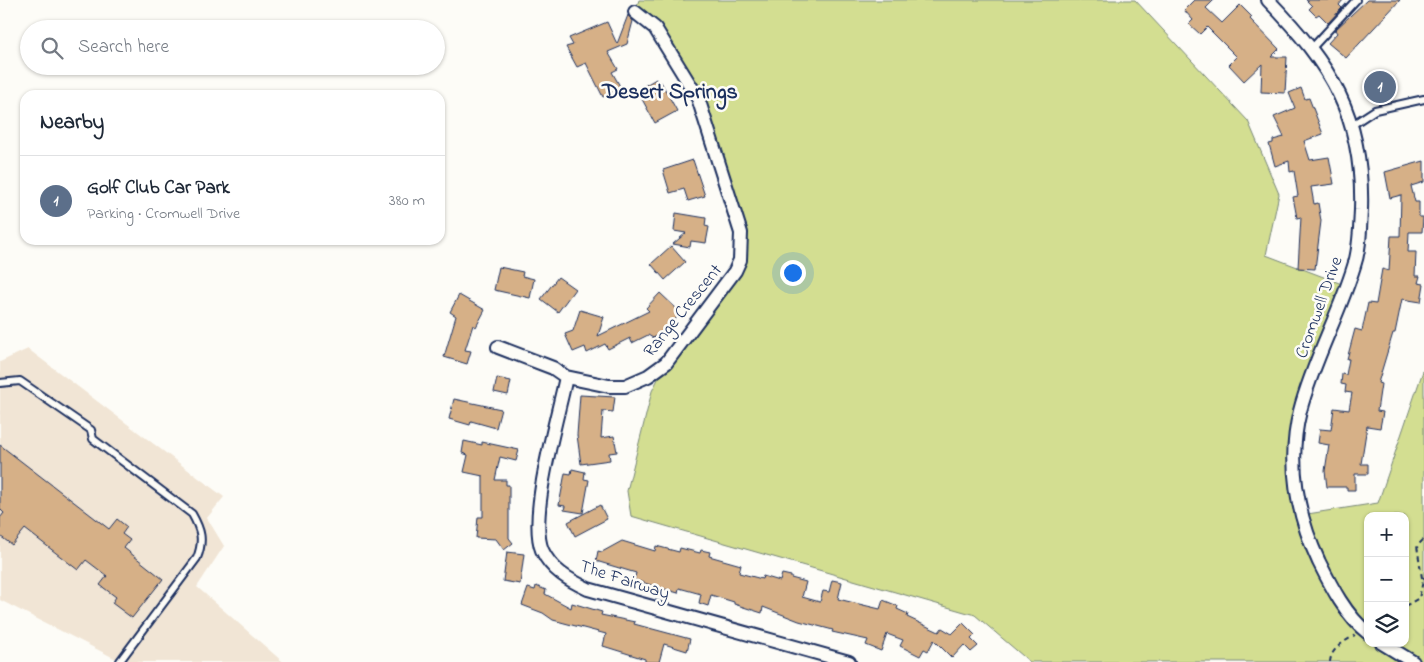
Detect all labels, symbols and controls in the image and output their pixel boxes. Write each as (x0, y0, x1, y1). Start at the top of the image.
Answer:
search box (20, 20, 445, 75)
icon: search (38, 34, 66, 62)
text: Search here (78, 34, 169, 61)
pin: 1 (1364, 68, 1396, 106)
district label: Desert Springs (601, 77, 738, 110)
text: Nearby (40, 108, 104, 138)
text: Golf Club Car Park (87, 175, 230, 202)
text: 1 (53, 189, 59, 213)
text: 380 m (389, 189, 425, 213)
text: Parking · Cromwell Drive (87, 202, 240, 226)
street label: Cromwell Drive (1289, 252, 1351, 362)
street label: Range Crescent (638, 259, 730, 364)
your location (780, 260, 806, 286)
map controls (1364, 512, 1409, 647)
button: + (1364, 512, 1409, 557)
street label: The Fairway (576, 554, 673, 608)
button: − (1364, 557, 1409, 602)
button: layers (1364, 602, 1409, 647)

